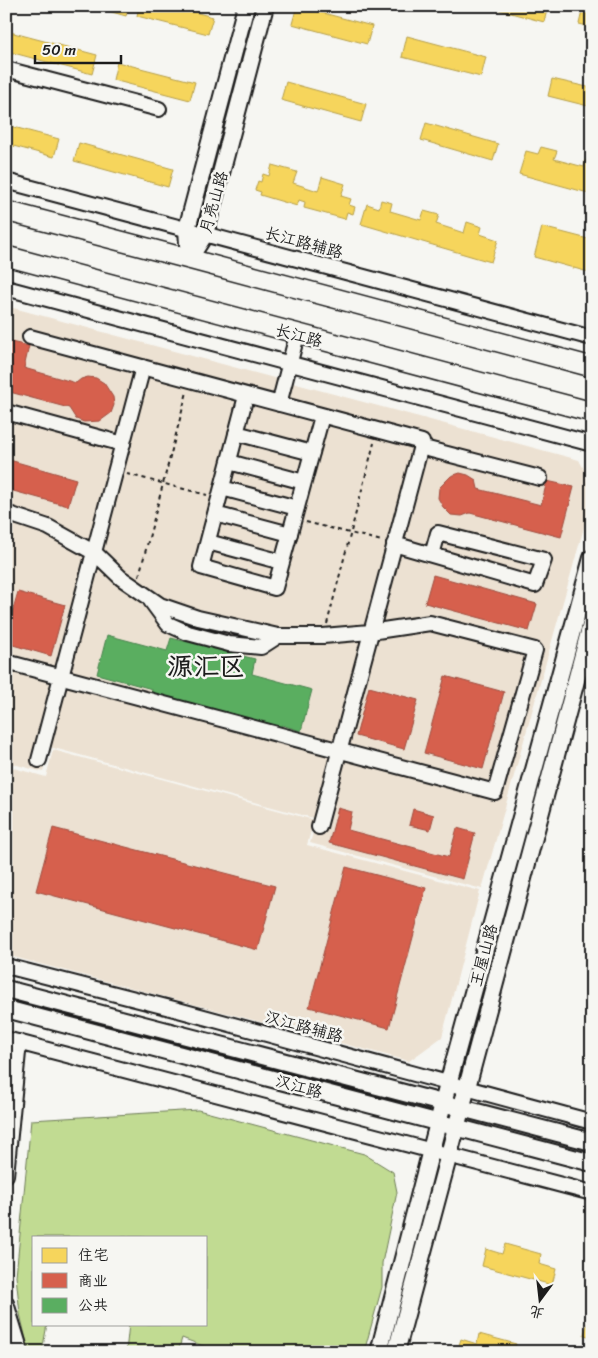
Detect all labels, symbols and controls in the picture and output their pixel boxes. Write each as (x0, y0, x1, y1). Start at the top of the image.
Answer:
scale bar (35, 32, 121, 64)
text: 50 m (42, 37, 77, 63)
street label: 月亮山路 (191, 167, 236, 237)
street label: 长江路辅路 (261, 218, 346, 267)
street label: 长江路 (272, 315, 326, 356)
district label: 源汇区 (167, 643, 245, 689)
street label: 王屋山路 (461, 920, 506, 990)
street label: 汉江路辅路 (261, 1002, 346, 1051)
street label: 汉江路 (272, 1066, 326, 1107)
legend (32, 1236, 208, 1326)
text: 住宅 (78, 1242, 108, 1268)
text: 商业 (78, 1268, 108, 1294)
north arrow (516, 1276, 566, 1326)
text: 公共 (78, 1292, 108, 1318)
text: 北 (527, 1298, 547, 1326)

